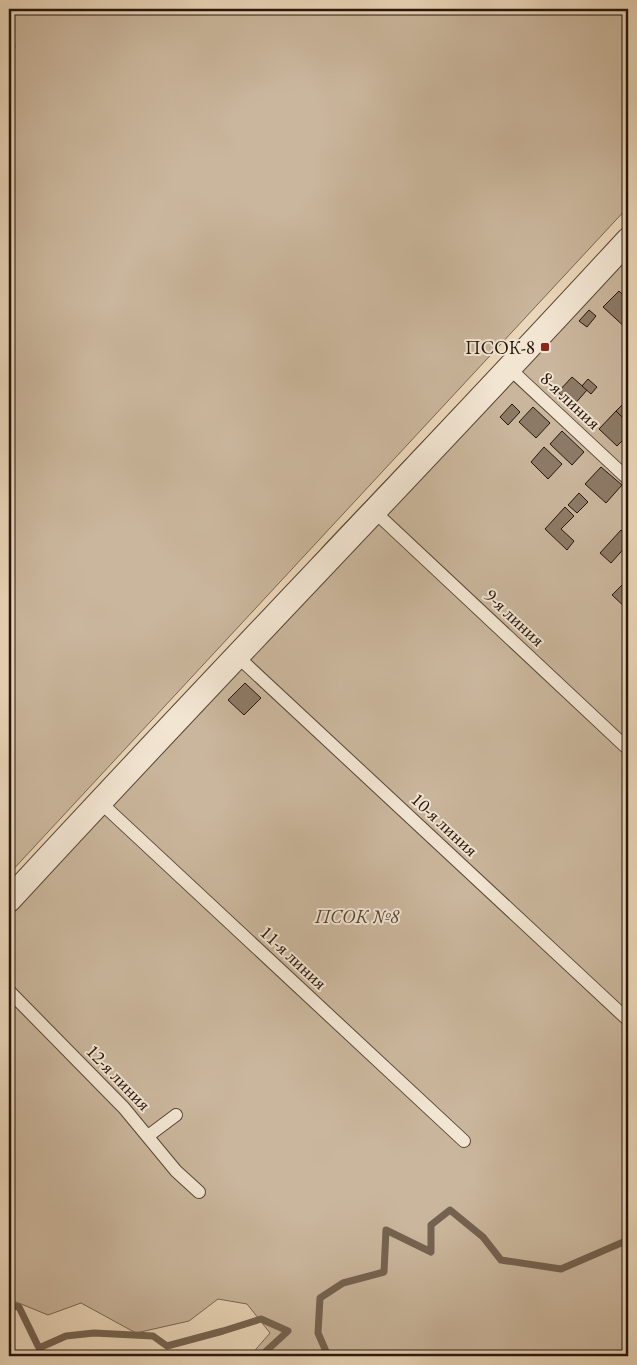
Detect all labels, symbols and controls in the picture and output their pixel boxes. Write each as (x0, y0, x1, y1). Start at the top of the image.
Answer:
place label: ПСОК-8 (465, 335, 535, 360)
marker: ПСОК-8 (539, 341, 551, 353)
street label: 8-я линия (535, 366, 607, 435)
street label: 9-я линия (479, 583, 551, 652)
street label: 10-я линия (406, 787, 484, 862)
park label: ПСОК №8 (314, 904, 400, 929)
street label: 11-я линия (255, 920, 333, 995)
street label: 12-я линия (81, 1039, 157, 1116)

